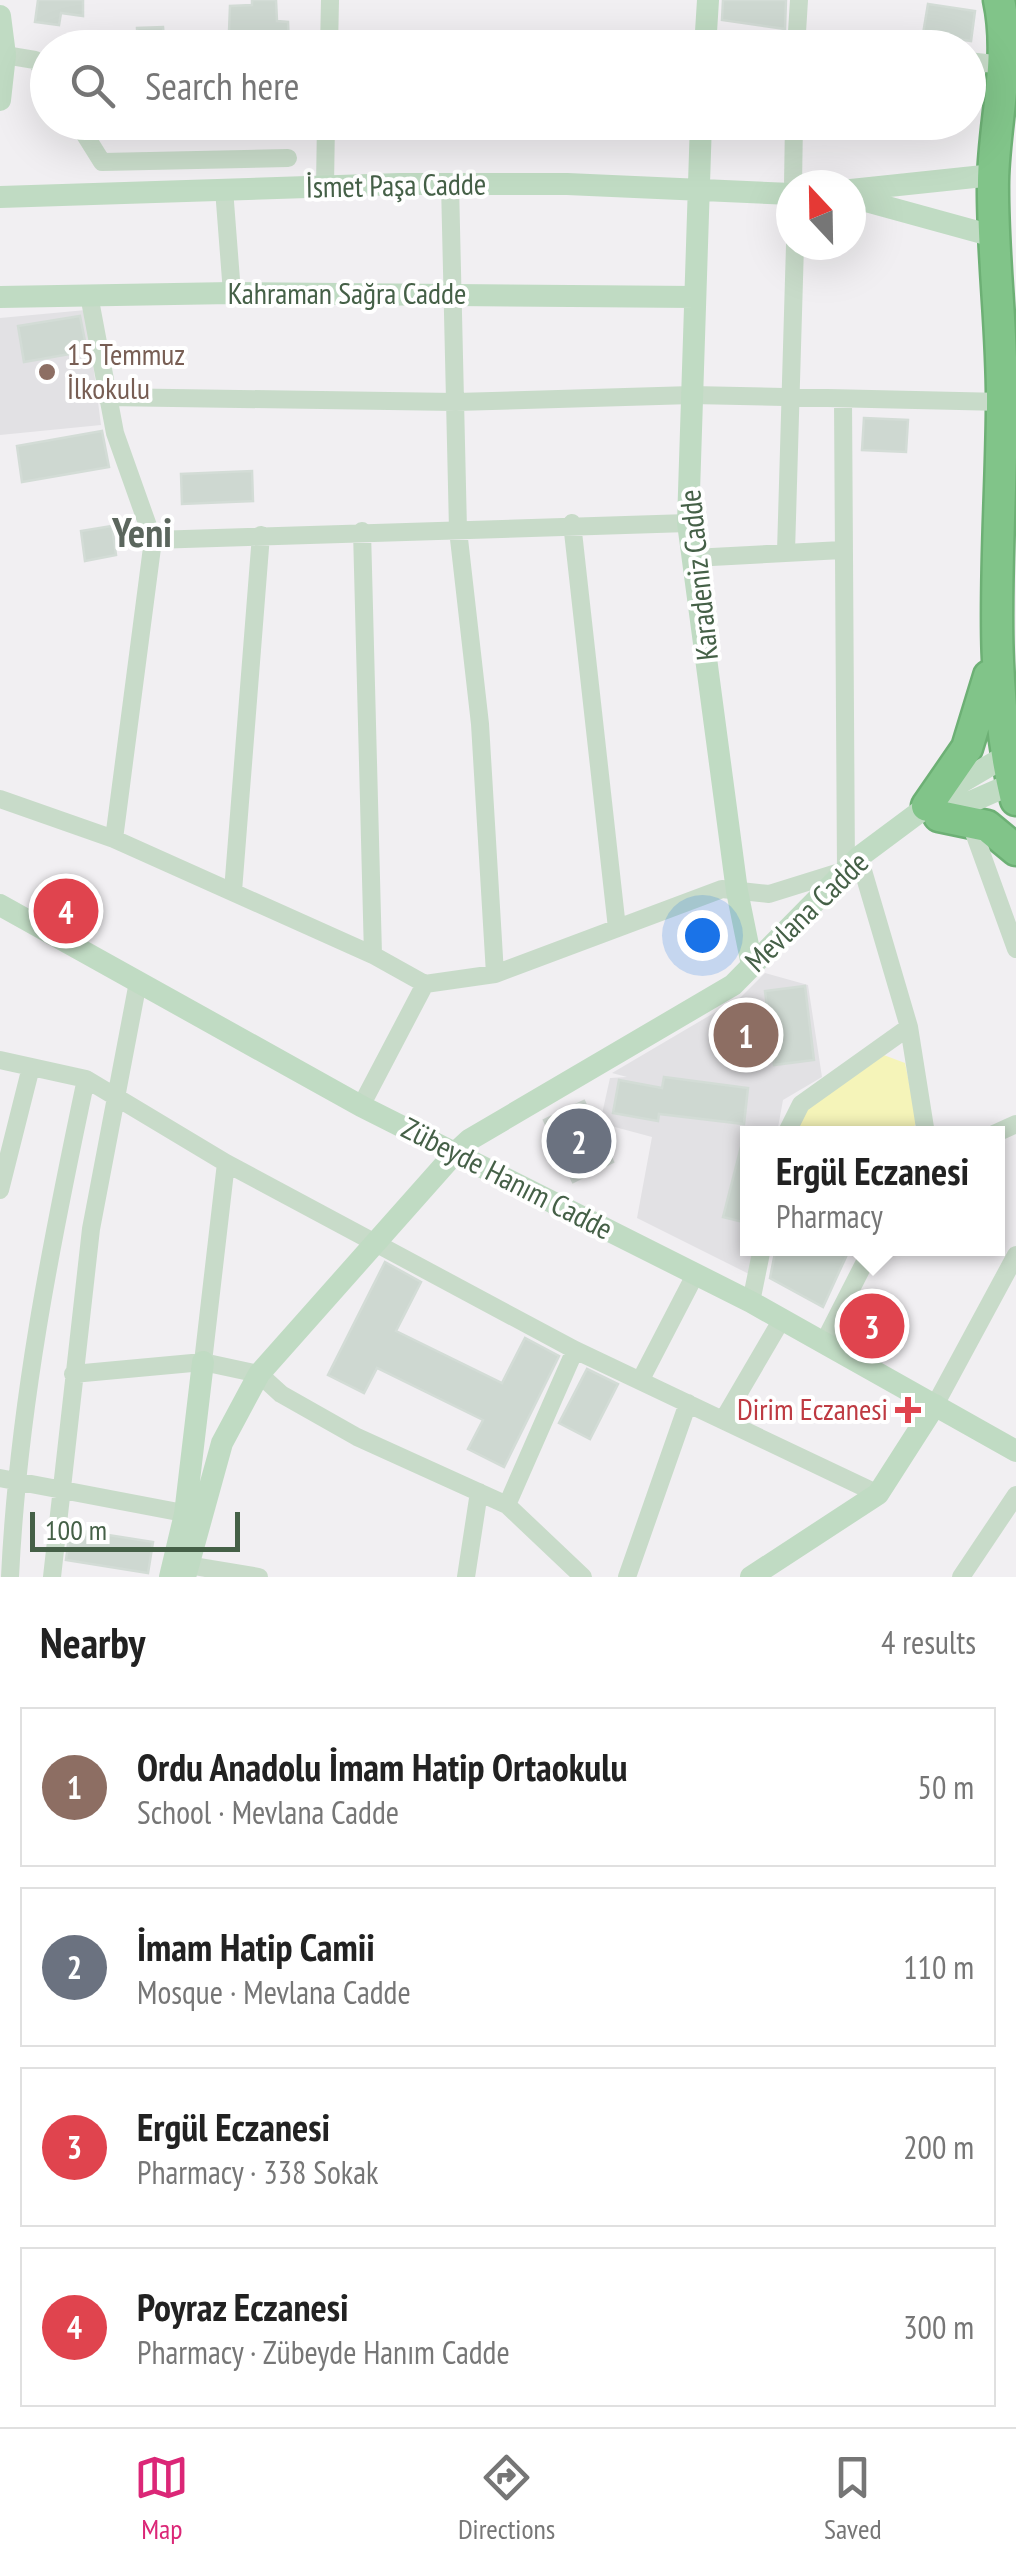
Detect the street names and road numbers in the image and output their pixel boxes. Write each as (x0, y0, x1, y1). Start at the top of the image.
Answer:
street label: İsmet Paşa Cadde (305, 163, 487, 206)
street label: Kahraman Sağra Cadde (228, 273, 466, 312)
street label: Karadeniz Cadde (669, 488, 726, 663)
street label: Mevlana Cadde (736, 842, 876, 979)
street label: Zübeyde Hanım Cadde (396, 1108, 620, 1248)

